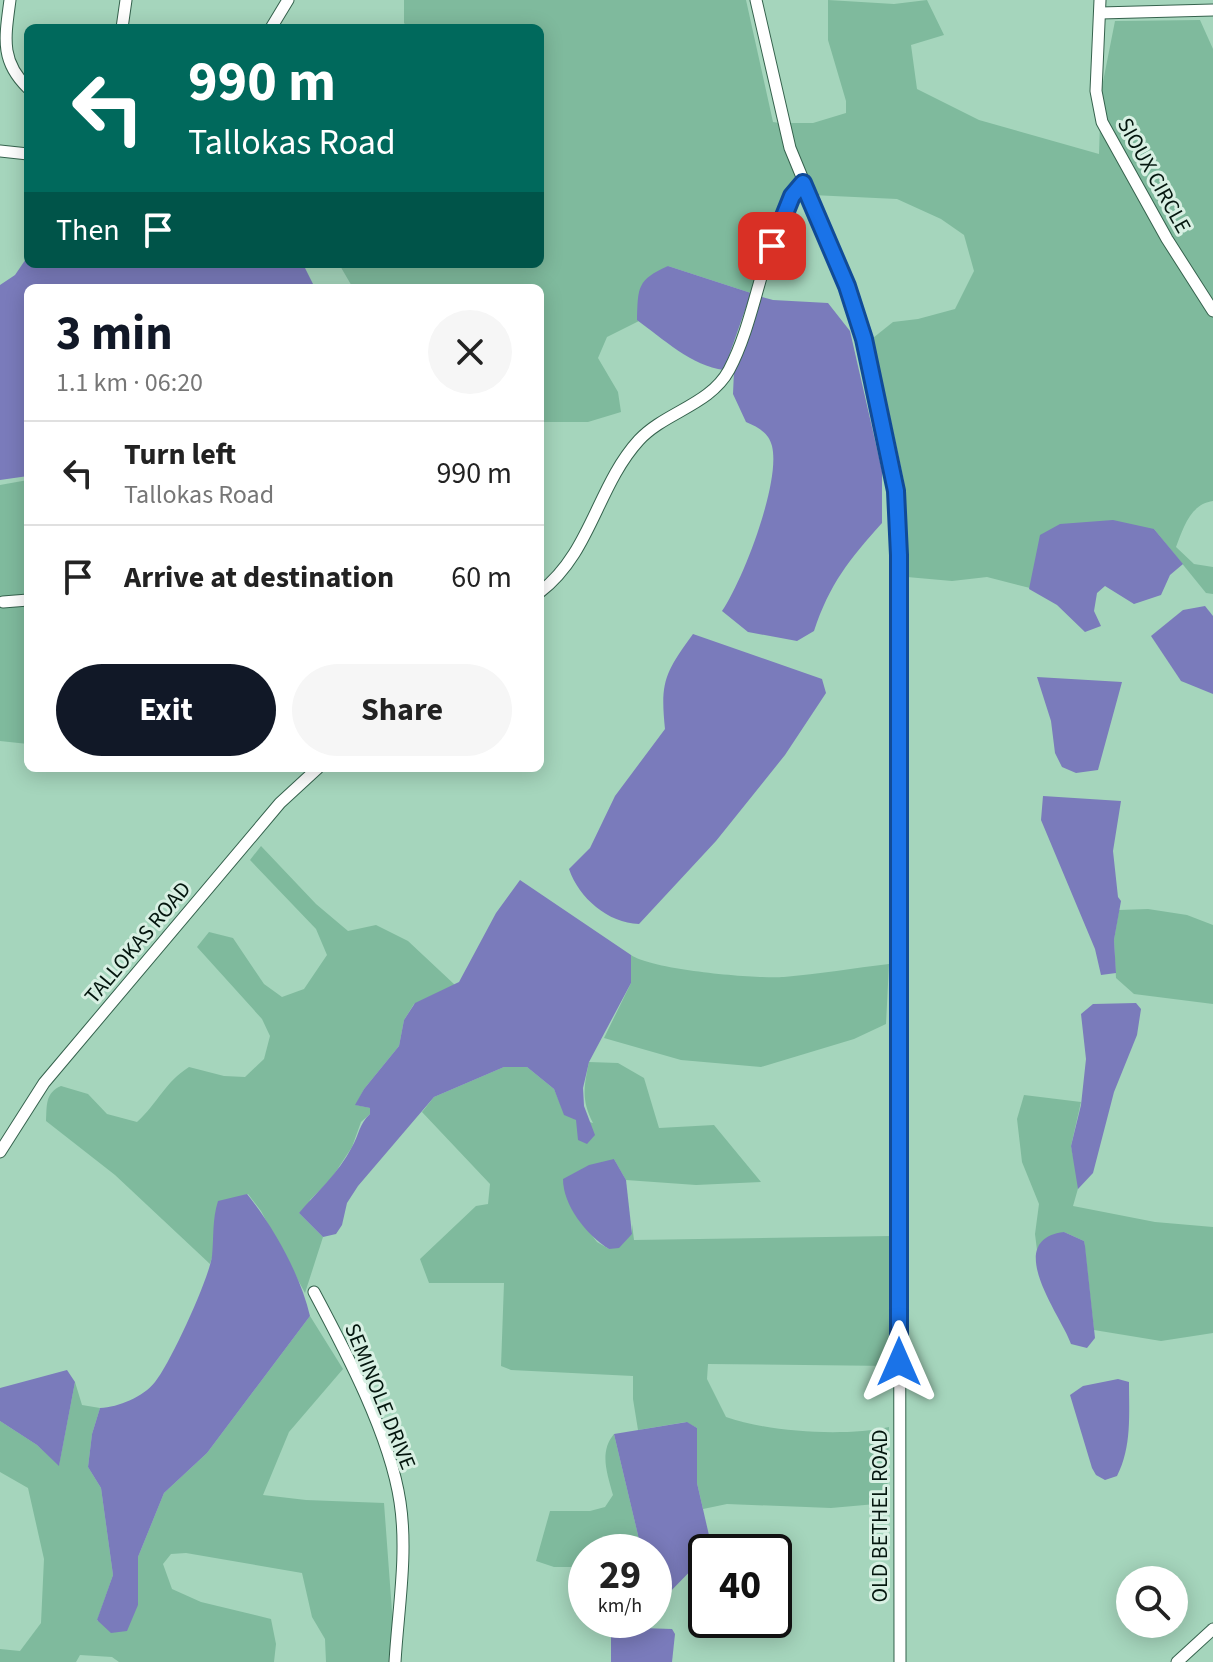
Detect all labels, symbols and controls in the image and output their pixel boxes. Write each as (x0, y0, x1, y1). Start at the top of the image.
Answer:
text: 990 m (188, 43, 336, 122)
icon: left (56, 56, 160, 160)
street label: SIOUX CIRCLE (1109, 112, 1199, 239)
text: Tallokas Road (188, 117, 396, 168)
icon: arrive (136, 208, 180, 252)
text: Then (56, 209, 120, 252)
pin (738, 212, 806, 280)
icon: arrive (750, 224, 794, 268)
text: 3 min (56, 300, 173, 368)
button: close (428, 310, 512, 394)
text: 1.1 km · 06:20 (56, 364, 203, 401)
text: Turn left (124, 433, 236, 476)
icon: left (56, 451, 100, 495)
text: 990 m (436, 452, 512, 495)
text: Tallokas Road (124, 476, 274, 513)
icon: arrive (56, 555, 100, 599)
text: Arrive at destination (124, 556, 394, 599)
text: 60 m (451, 556, 512, 599)
button: Exit (56, 664, 276, 756)
button: Share (292, 664, 512, 756)
street label: TALLOKAS ROAD (77, 874, 199, 1011)
street label: SEMINOLE DRIVE (336, 1318, 424, 1474)
position arrow (857, 1320, 941, 1404)
street label: OLD BETHEL ROAD (864, 1430, 896, 1602)
speed limit sign: 40 (688, 1534, 792, 1638)
text: 29 (599, 1547, 641, 1604)
map controls (1116, 1566, 1188, 1638)
button: search (1116, 1566, 1188, 1638)
text: km/h (598, 1592, 642, 1620)

